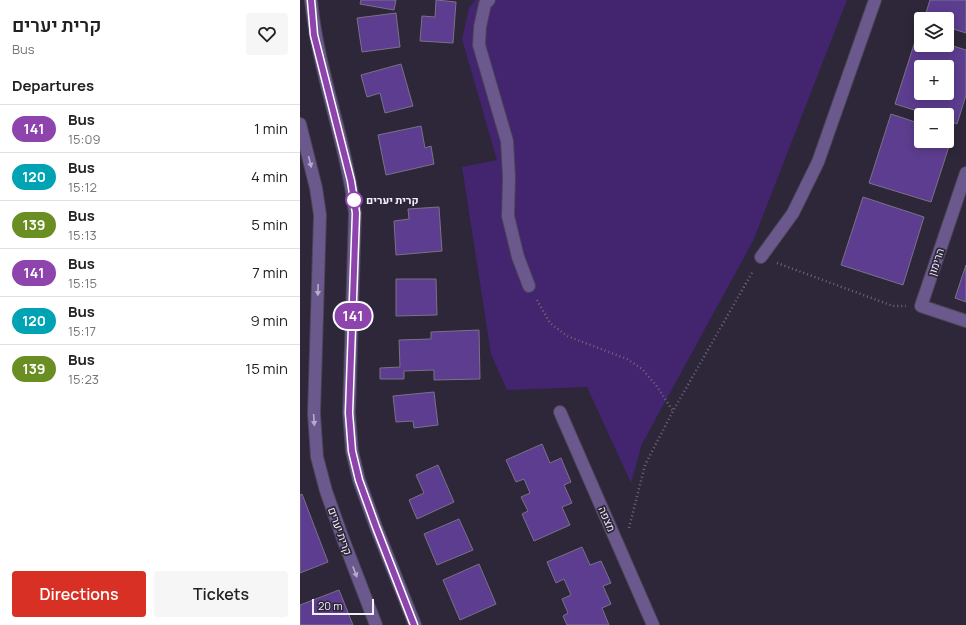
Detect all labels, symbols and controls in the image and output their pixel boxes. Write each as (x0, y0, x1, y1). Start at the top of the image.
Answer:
text: קרית יערים (12, 12, 101, 38)
map controls (914, 12, 954, 148)
button: layers (914, 12, 954, 52)
button: heart (246, 13, 288, 55)
text: Bus (12, 40, 35, 58)
button: + (914, 60, 954, 100)
text: Departures (12, 75, 94, 96)
button: − (914, 108, 954, 148)
text: Bus (68, 109, 95, 130)
text: 1 min (254, 118, 288, 139)
text: 141 (24, 119, 44, 138)
text: 15:09 (68, 130, 100, 148)
one-way arrow (307, 155, 313, 168)
text: Bus (68, 157, 95, 178)
text: 4 min (251, 166, 288, 187)
text: 120 (22, 167, 46, 186)
text: 15:12 (68, 178, 97, 196)
marker: קרית יערים (345, 191, 363, 209)
place label: קרית יערים (366, 192, 419, 207)
text: Bus (68, 205, 95, 226)
text: 5 min (251, 214, 288, 235)
text: 139 (23, 215, 45, 234)
text: 15:13 (68, 226, 97, 244)
street label: הרימון (924, 246, 947, 278)
text: Bus (68, 253, 95, 274)
text: 7 min (252, 262, 288, 283)
text: 141 (24, 263, 44, 282)
text: 15:15 (68, 274, 97, 292)
one-way arrow (315, 284, 321, 297)
text: Bus (68, 301, 95, 322)
line badge: 141 (330, 303, 376, 329)
text: 141 (343, 306, 363, 325)
text: 9 min (251, 310, 288, 331)
text: 120 (22, 311, 46, 330)
text: 15:17 (68, 322, 96, 340)
text: Bus (68, 349, 95, 370)
text: 15 min (245, 358, 288, 379)
text: 139 (23, 359, 45, 378)
text: 15:23 (68, 370, 99, 388)
one-way arrow (311, 414, 317, 427)
street label: מצפה (595, 504, 620, 534)
street label: קרית יערים (325, 505, 356, 557)
one-way arrow (353, 566, 359, 578)
button: Directions (12, 571, 146, 617)
button: Tickets (154, 571, 288, 617)
scale bar (312, 597, 374, 616)
text: 20 m (318, 598, 343, 613)

